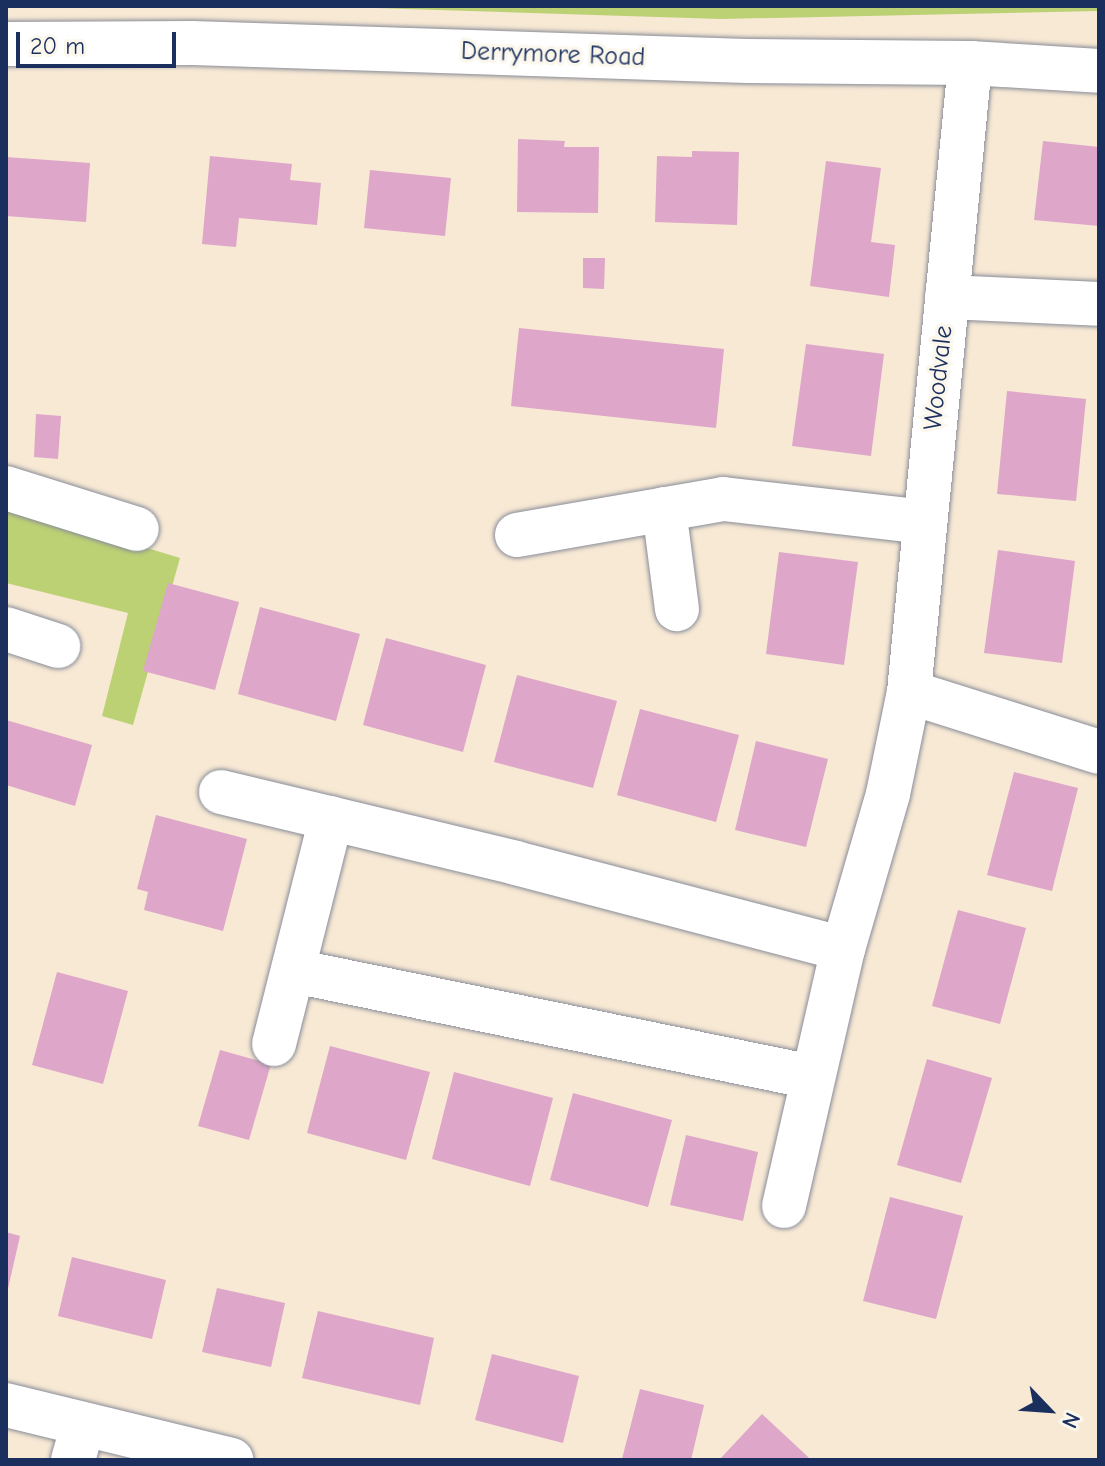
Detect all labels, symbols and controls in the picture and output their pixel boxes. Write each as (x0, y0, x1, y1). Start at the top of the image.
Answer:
scale bar (20, 16, 180, 66)
text: 20 m (30, 32, 85, 60)
street label: Derrymore Road (460, 36, 646, 74)
street label: Woodvale (918, 324, 960, 432)
north arrow (1009, 1370, 1089, 1450)
text: N (1056, 1408, 1086, 1432)

